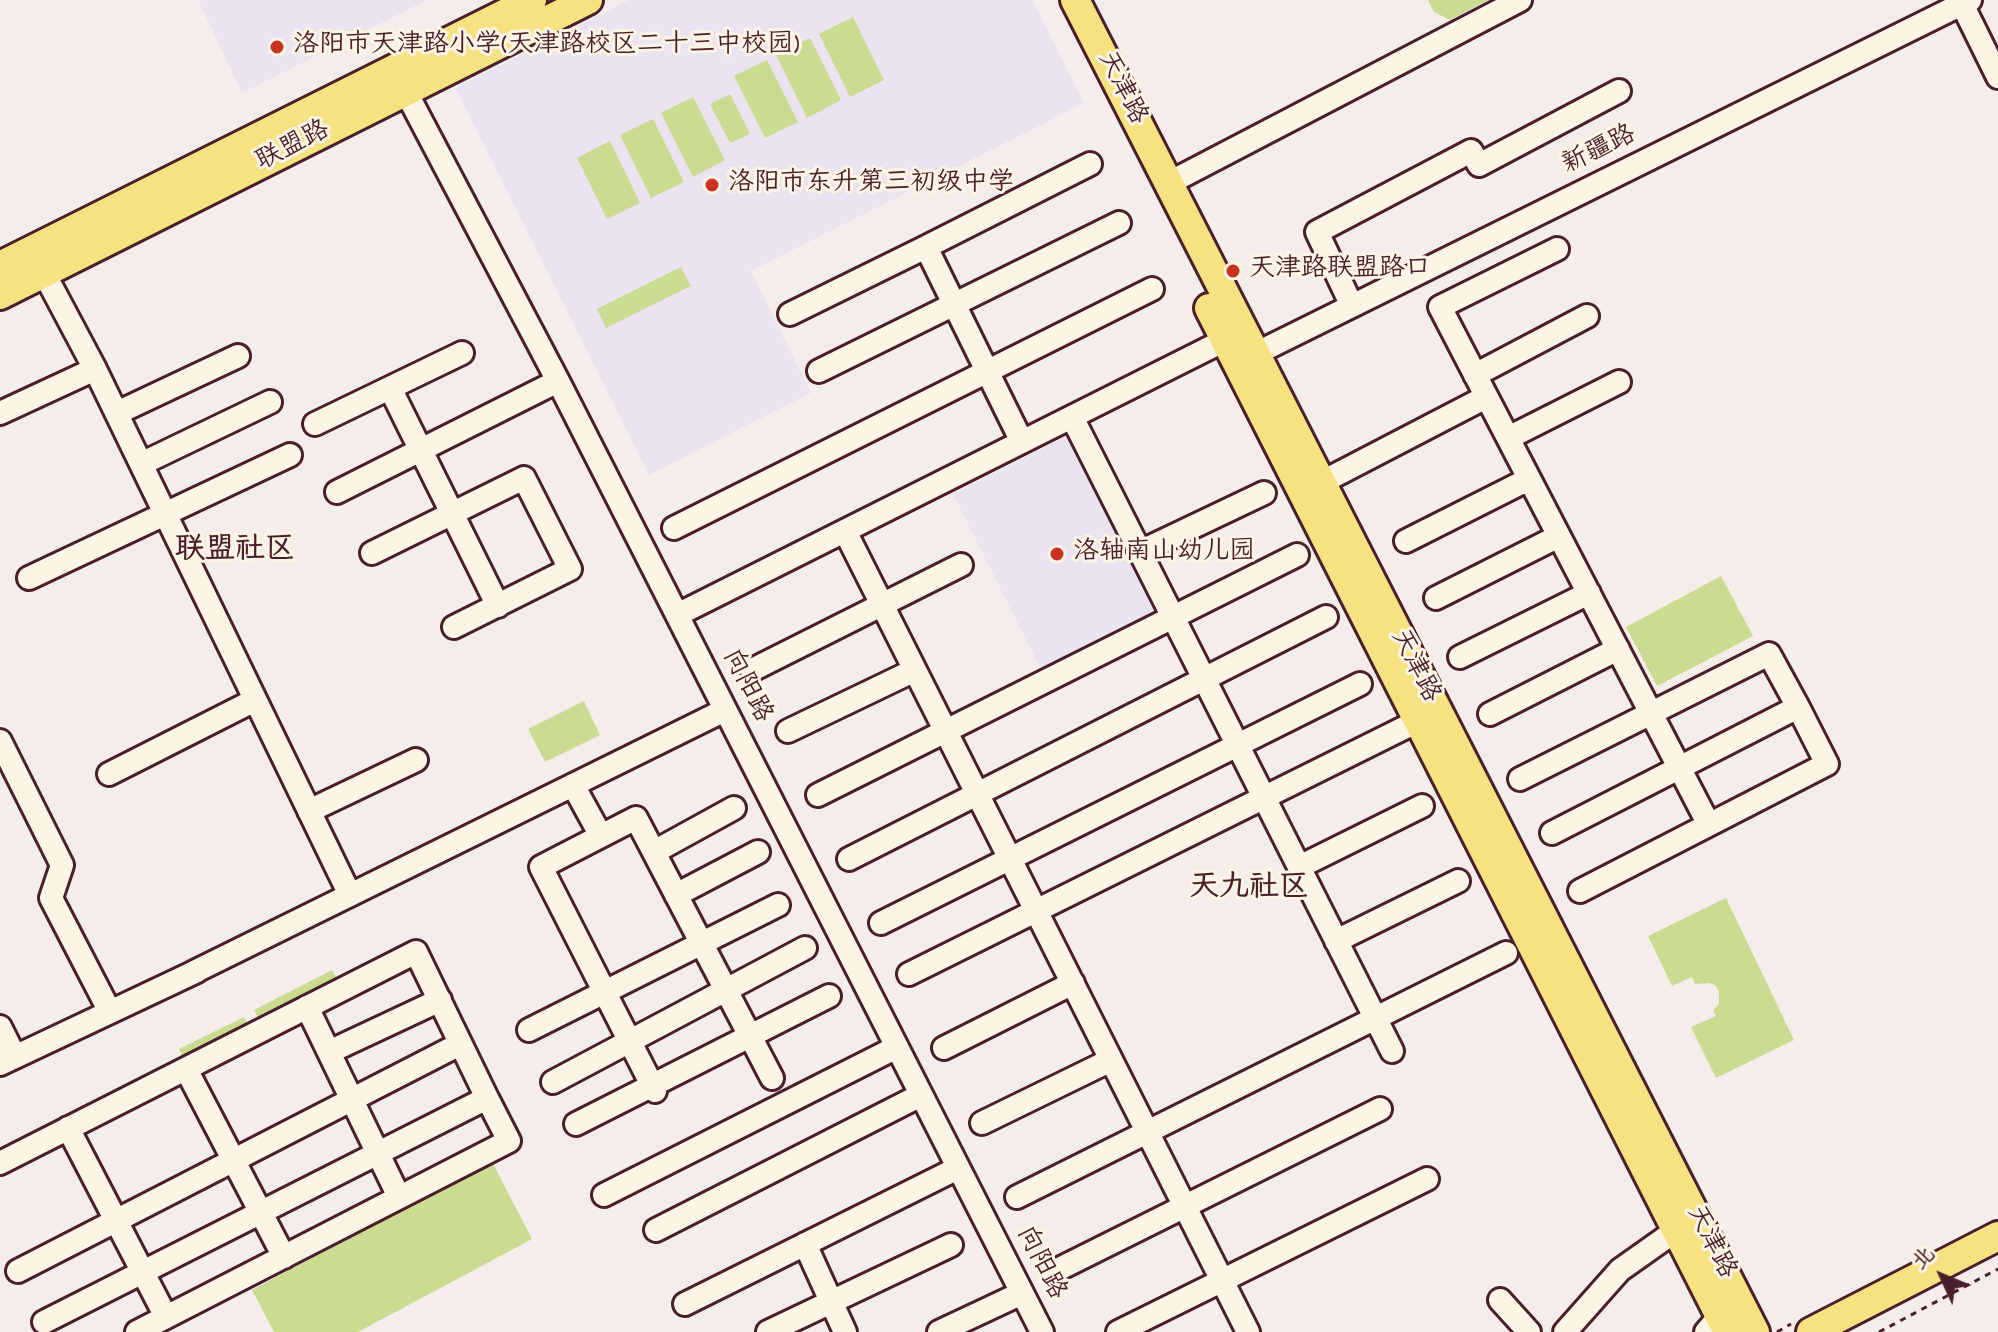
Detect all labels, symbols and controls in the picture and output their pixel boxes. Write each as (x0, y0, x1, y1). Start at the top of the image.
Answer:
place label: 洛阳市天津路小学(天津路校区二十三中校园) (293, 31, 800, 63)
marker: 洛阳市天津路小学(天津路校区二十三中校园) (268, 38, 286, 56)
street label: 天津路 (1088, 47, 1152, 131)
street label: 联盟路 (252, 116, 336, 180)
street label: 新疆路 (1558, 121, 1642, 183)
place label: 洛阳市东升第三初级中学 (728, 169, 1014, 201)
marker: 洛阳市东升第三初级中学 (703, 176, 721, 194)
place label: 天津路联盟路口 (1249, 255, 1431, 287)
marker: 天津路联盟路口 (1224, 262, 1242, 280)
district label: 联盟社区 (175, 535, 295, 571)
place label: 洛轴南山幼儿园 (1073, 538, 1255, 570)
marker: 洛轴南山幼儿园 (1048, 545, 1066, 563)
street label: 天津路 (1381, 625, 1445, 709)
street label: 向阳路 (713, 645, 777, 729)
district label: 天九社区 (1189, 873, 1309, 909)
street label: 天津路 (1677, 1201, 1741, 1285)
street label: 向阳路 (1007, 1222, 1071, 1306)
north arrow (1902, 1236, 1982, 1316)
text: 北 (1906, 1240, 1943, 1278)

